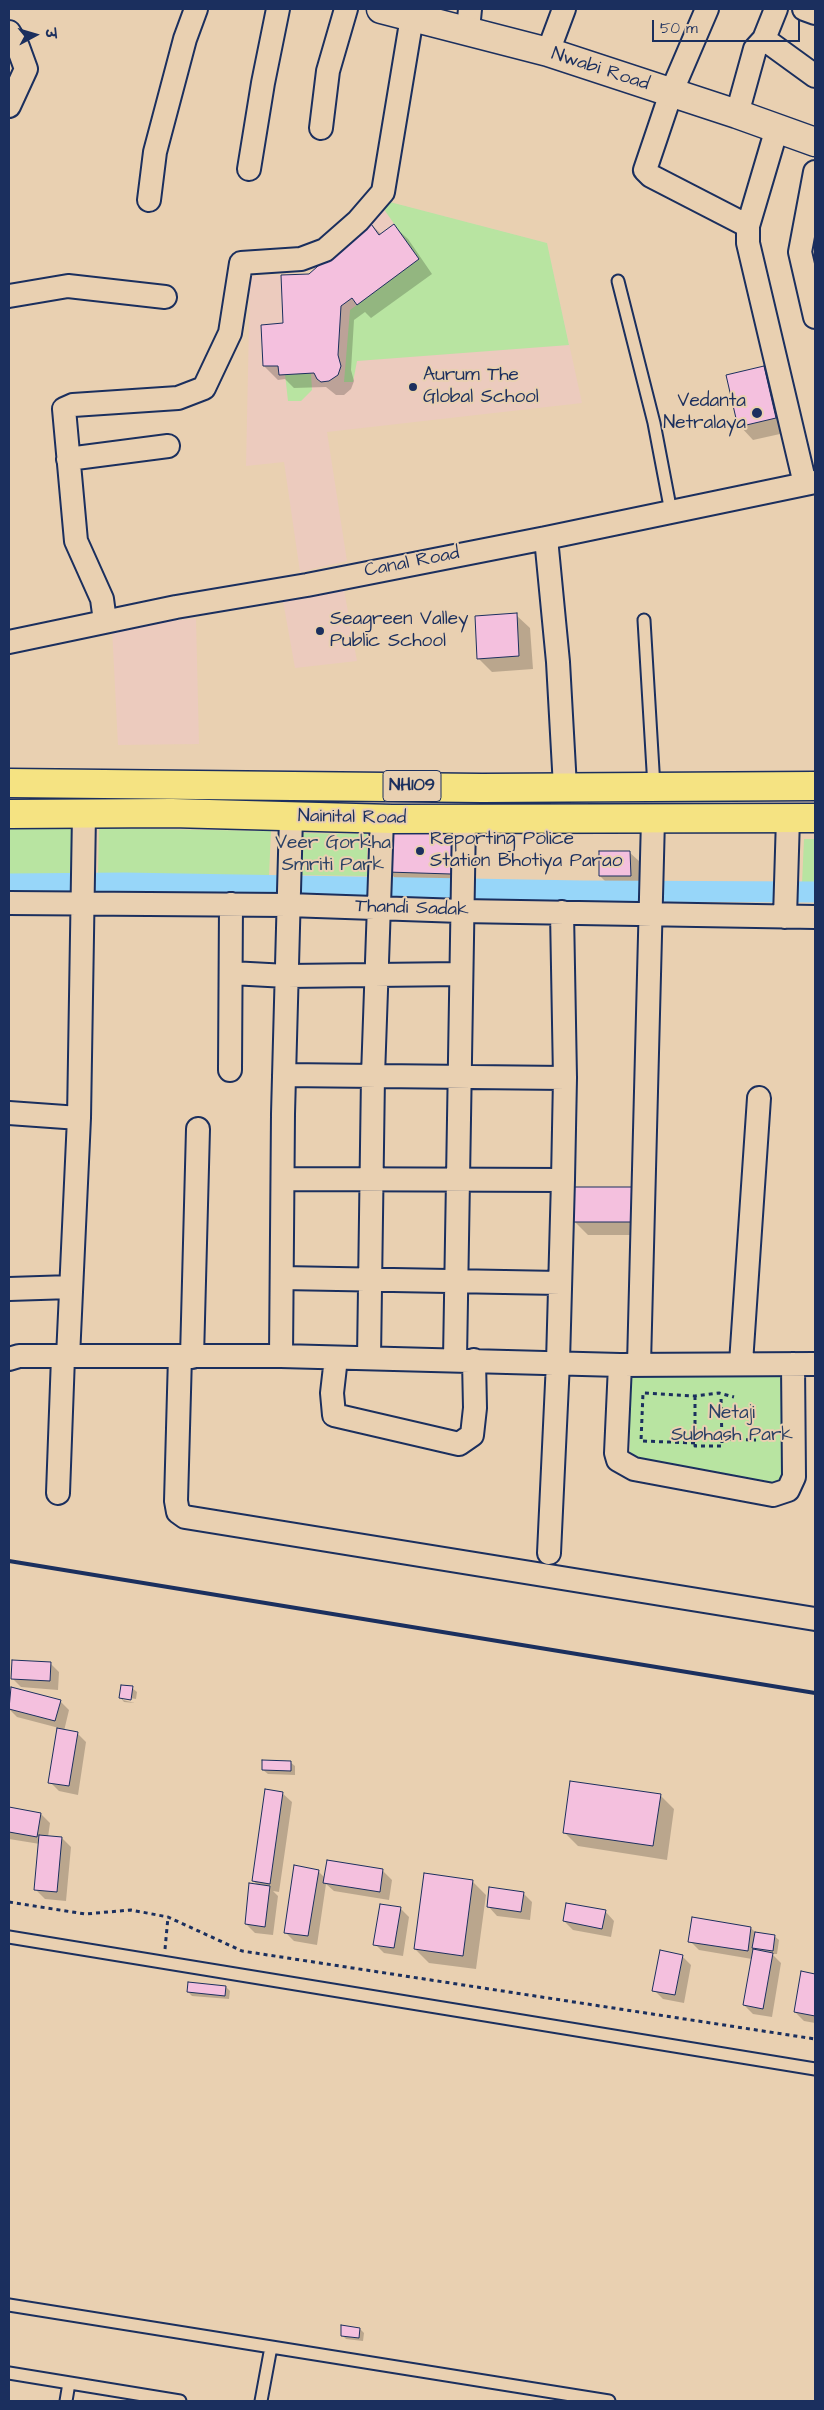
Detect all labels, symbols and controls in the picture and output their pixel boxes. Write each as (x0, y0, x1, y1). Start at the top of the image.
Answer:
north arrow (10, 10, 60, 60)
scale bar (654, 10, 802, 42)
text: 50 m (660, 18, 698, 39)
text: उ (39, 28, 60, 39)
street label: Nwabi Road (548, 43, 652, 97)
place label: Aurum The Global School (423, 365, 539, 409)
marker: Aurum The Global School (407, 381, 419, 393)
place label: Vedanta Netralaya (663, 391, 746, 435)
marker: Vedanta Netralaya (750, 406, 764, 420)
street label: Canal Road (362, 543, 462, 583)
place label: Seagreen Valley Public School (330, 609, 468, 653)
marker: Seagreen Valley Public School (314, 625, 326, 637)
road number: NH109 (383, 770, 441, 801)
street label: Nainital Road (298, 806, 406, 830)
place label: Reporting Police Station Bhotiya Parao (430, 829, 622, 873)
park label: Veer Gorkha Smriti Park (275, 833, 391, 877)
marker: Reporting Police Station Bhotiya Parao (414, 845, 426, 857)
street label: Thandi Sadak (355, 896, 469, 922)
park label: Netaji Subhash Park (671, 1403, 793, 1447)

